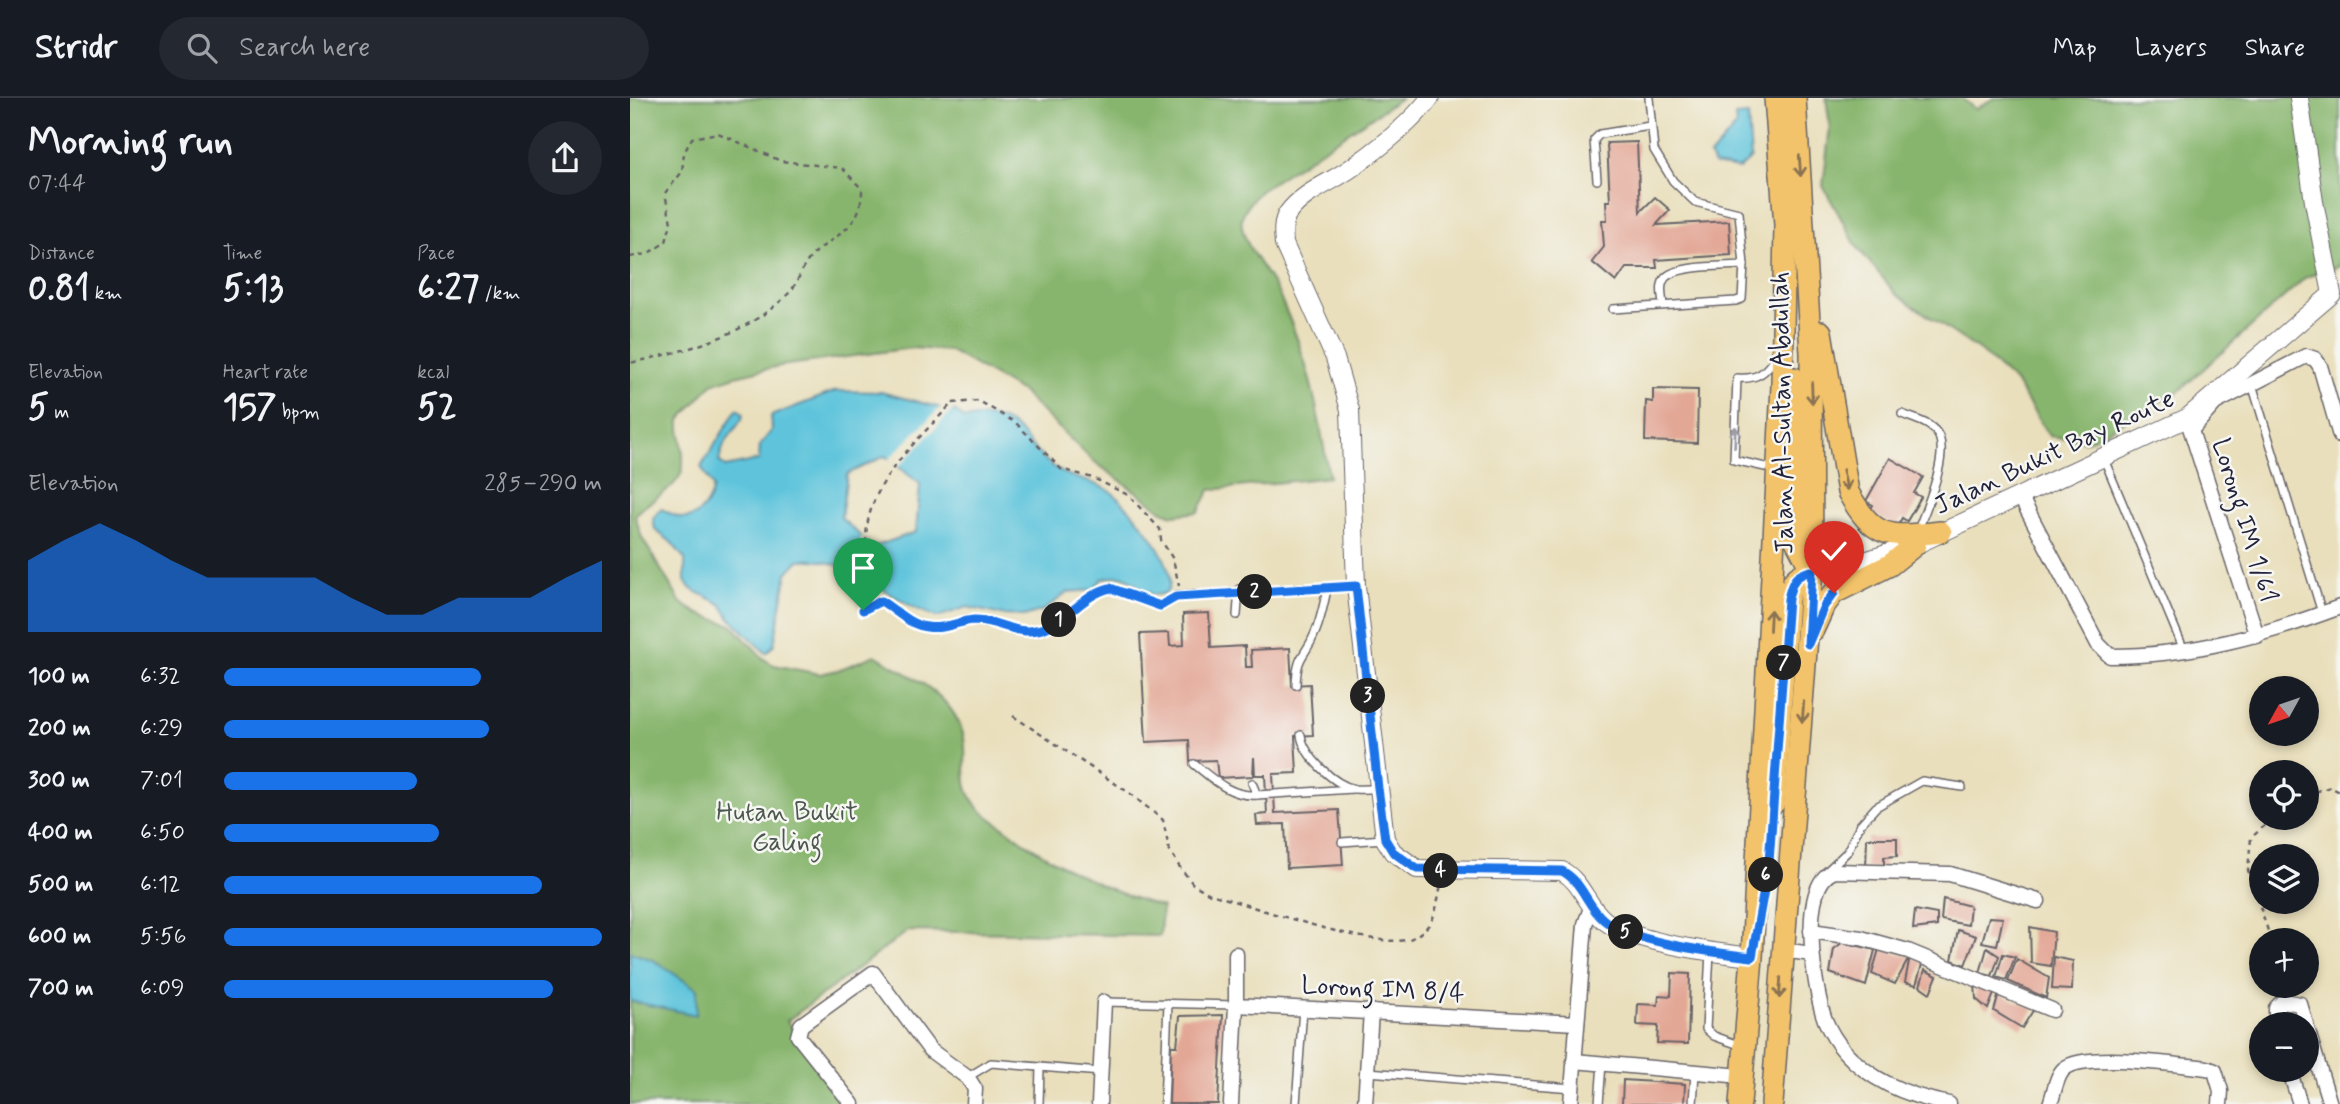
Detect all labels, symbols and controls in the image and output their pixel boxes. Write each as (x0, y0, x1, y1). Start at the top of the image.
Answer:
search box (159, 17, 649, 80)
text: Stridr (35, 26, 117, 70)
icon: search (183, 29, 221, 67)
text: Search here (239, 31, 370, 65)
text: Map (2053, 33, 2097, 64)
text: Layers (2135, 33, 2207, 64)
text: Share (2245, 33, 2305, 64)
text: Morning run (28, 118, 233, 167)
button: share (528, 121, 602, 195)
one-way arrow (1794, 154, 1807, 177)
text: 07:44 (28, 169, 86, 199)
text: Distance (28, 241, 95, 266)
text: Time (223, 241, 262, 266)
text: Pace (417, 241, 455, 266)
text: 0.81 (28, 266, 90, 312)
text: 5:13 (223, 266, 283, 312)
text: 6:27 (417, 266, 479, 312)
street label: Jalan Al-Sultan Abdullah (1764, 271, 1802, 555)
text: km (90, 281, 123, 306)
text: /km (479, 281, 521, 306)
text: Elevation (28, 360, 103, 385)
text: Heart rate (223, 360, 308, 385)
text: kcal (417, 360, 449, 385)
one-way arrow (1805, 381, 1819, 404)
street label: Jalan Bukit Bay Route (1929, 382, 2180, 523)
text: 5 (28, 385, 49, 431)
text: 157 (223, 385, 277, 431)
text: 52 (417, 385, 457, 431)
text: m (49, 400, 69, 425)
text: bpm (277, 400, 320, 425)
one-way arrow (1728, 426, 1741, 449)
street label: Lorong IM 1/61 (2200, 435, 2285, 608)
one-way arrow (1839, 468, 1853, 491)
text: Elevation (28, 469, 119, 499)
text: 285–290 m (484, 469, 602, 499)
pin (1804, 521, 1864, 593)
icon: check (1815, 532, 1853, 570)
pin (833, 538, 893, 610)
icon: arrive (844, 549, 882, 587)
pin: 2 (1238, 574, 1272, 610)
text: 2 (1250, 579, 1259, 604)
pin: 1 (1042, 602, 1076, 638)
text: 1 (1054, 607, 1063, 632)
one-way arrow (1764, 609, 1777, 632)
pin: 7 (1766, 646, 1802, 680)
text: 7 (1778, 650, 1789, 675)
text: 100 m (28, 662, 90, 692)
text: 6:32 (140, 662, 180, 692)
north arrow (2249, 676, 2319, 746)
map controls (2249, 676, 2319, 1082)
pin: 3 (1350, 678, 1386, 714)
text: 3 (1363, 683, 1372, 708)
one-way arrow (1796, 700, 1809, 723)
text: 200 m (28, 714, 91, 744)
text: 6:29 (140, 714, 183, 744)
button: locate (2249, 760, 2319, 830)
text: 300 m (28, 766, 90, 796)
text: 7:01 (140, 766, 183, 796)
park label: Hutan Bukit Galing (716, 796, 858, 863)
text: 400 m (28, 818, 93, 848)
text: 6:50 (140, 818, 185, 848)
button: layers (2249, 844, 2319, 914)
pin: 4 (1424, 854, 1458, 888)
text: 4 (1435, 858, 1446, 883)
pin: 6 (1748, 858, 1784, 892)
text: 6 (1761, 862, 1770, 887)
text: 500 m (28, 870, 93, 900)
text: 6:12 (140, 870, 180, 900)
pin: 5 (1608, 914, 1644, 950)
text: 5 (1620, 919, 1631, 944)
text: 600 m (28, 922, 91, 952)
text: 5:56 (140, 922, 186, 952)
button: + (2249, 928, 2319, 998)
street label: Lorong IM 8/4 (1300, 969, 1465, 1014)
text: 700 m (28, 974, 93, 1004)
text: 6:09 (140, 974, 184, 1004)
one-way arrow (1773, 976, 1786, 998)
button: − (2249, 1012, 2319, 1082)

